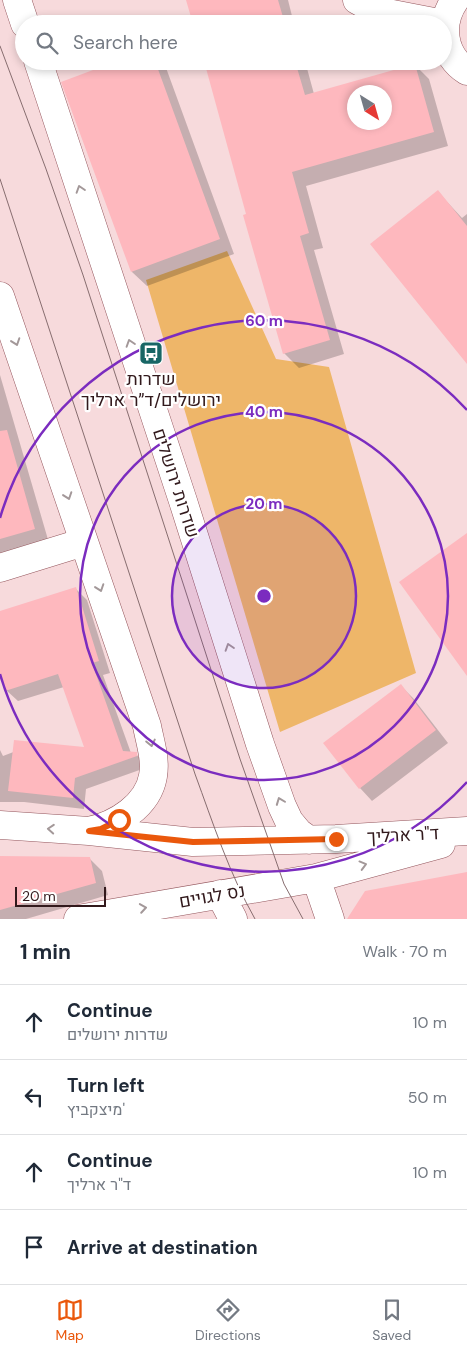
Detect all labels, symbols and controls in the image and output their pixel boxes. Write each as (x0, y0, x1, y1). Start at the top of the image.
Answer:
search box (15, 15, 452, 70)
icon: search (33, 29, 61, 57)
text: Search here (73, 30, 178, 55)
north arrow (347, 85, 392, 130)
one-way arrow (75, 185, 85, 193)
text: 60 m (245, 311, 283, 331)
one-way arrow (10, 338, 20, 346)
one-way arrow (126, 339, 136, 348)
bus stop icon: שדרות ירושלים/ד״ר ארליך (138, 340, 164, 366)
place label: שדרות ירושלים/ד״ר ארליך (81, 367, 221, 412)
text: 40 m (245, 402, 283, 422)
street label: שדרות ירושלים (147, 425, 205, 541)
one-way arrow (63, 491, 73, 500)
text: 20 m (246, 494, 282, 514)
one-way arrow (94, 584, 104, 592)
centre of rings (255, 587, 273, 605)
one-way arrow (225, 644, 235, 652)
one-way arrow (145, 738, 155, 747)
one-way arrow (276, 798, 286, 806)
route start (108, 809, 131, 832)
street label: ד"ר ארליך (366, 821, 440, 849)
one-way arrow (46, 823, 54, 834)
route end (325, 828, 348, 851)
one-way arrow (359, 860, 368, 871)
street label: נס לגויים (177, 878, 247, 914)
scale bar (15, 884, 106, 907)
text: 20 m (22, 887, 56, 905)
one-way arrow (138, 903, 147, 913)
text: 1 min (20, 938, 71, 966)
text: Walk · 70 m (363, 941, 447, 962)
text: Continue (67, 998, 153, 1023)
icon: ahead (20, 1008, 48, 1036)
text: 10 m (413, 1012, 447, 1033)
text: שדרות ירושלים (67, 1024, 168, 1045)
text: Turn left (67, 1073, 145, 1098)
icon: left (20, 1083, 48, 1111)
text: 50 m (408, 1087, 447, 1108)
text: מיצקביץ' (67, 1099, 125, 1120)
text: Continue (67, 1148, 153, 1173)
icon: ahead (20, 1158, 48, 1186)
text: 10 m (413, 1162, 447, 1183)
text: ד"ר ארליך (67, 1174, 131, 1195)
icon: arrive (20, 1233, 48, 1261)
text: Arrive at destination (67, 1235, 258, 1260)
tab: Map (56, 1296, 84, 1344)
tab: Directions (195, 1296, 261, 1344)
tab: Saved (372, 1296, 411, 1344)

